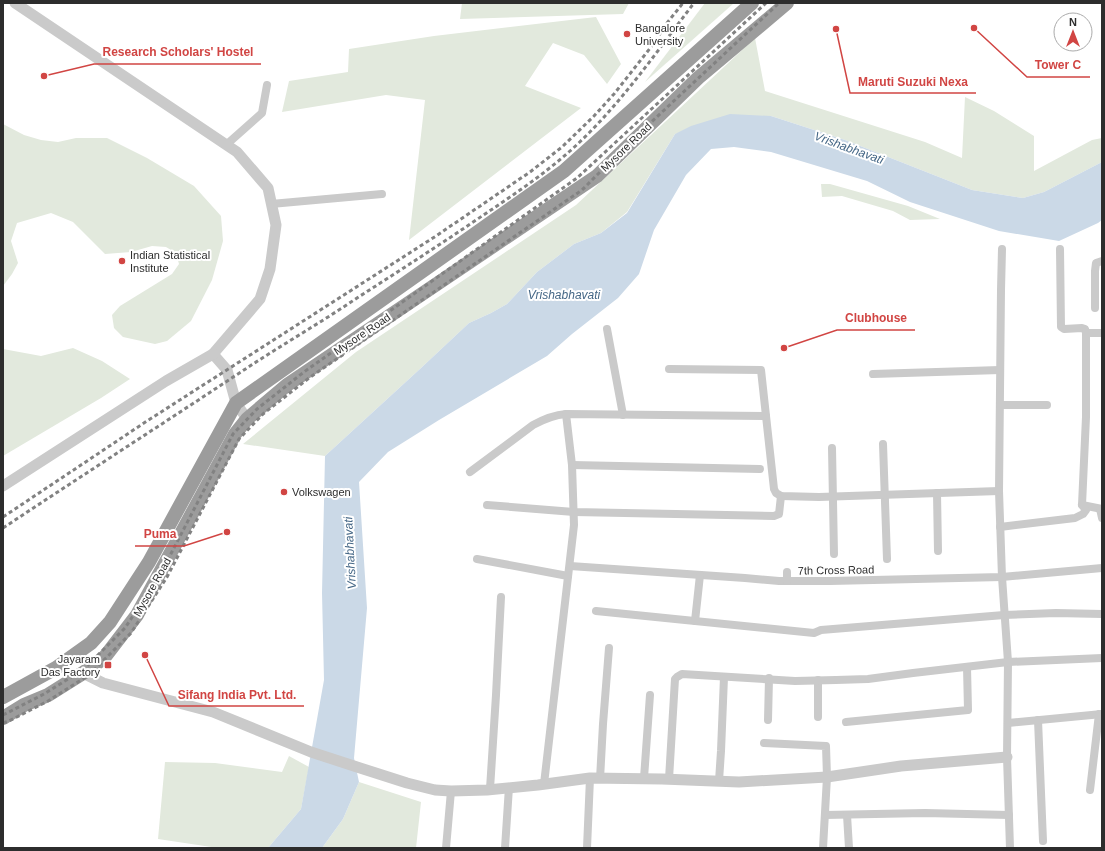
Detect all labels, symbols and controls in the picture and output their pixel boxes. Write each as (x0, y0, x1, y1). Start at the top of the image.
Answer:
north arrow (1053, 12, 1093, 52)
text: N (1069, 16, 1077, 28)
place label: Bangalore University (635, 22, 685, 47)
marker: Bangalore University (622, 29, 632, 39)
callout: Research Scholars' Hostel (94, 40, 261, 64)
text: Research Scholars' Hostel (103, 45, 253, 59)
callout: Tower C (1027, 53, 1090, 77)
text: Tower C (1035, 58, 1082, 72)
callout: Maruti Suzuki Nexa (850, 69, 976, 93)
text: Maruti Suzuki Nexa (858, 75, 968, 89)
street label: Mysore Road (598, 120, 654, 174)
water label: Vrishabhavati (813, 129, 886, 167)
place label: Indian Statistical Institute (130, 249, 210, 274)
marker: Indian Statistical Institute (117, 256, 127, 266)
water label: Vrishabhavati (528, 288, 601, 302)
callout: Clubhouse (837, 306, 915, 330)
street label: Mysore Road (332, 311, 392, 357)
text: Clubhouse (845, 311, 907, 325)
place label: Volkswagen (292, 486, 351, 498)
marker: Volkswagen (279, 487, 289, 497)
water label: Vrishabhavati (341, 516, 359, 590)
callout: Puma (135, 522, 184, 546)
text: Puma (144, 527, 177, 541)
street label: Mysore Road (131, 555, 173, 619)
street label: 7th Cross Road (798, 563, 874, 577)
place label: Jayaram Das Factory (41, 653, 100, 678)
marker: Jayaram Das Factory (103, 660, 113, 670)
callout: Sifang India Pvt. Ltd. (169, 682, 304, 706)
text: Sifang India Pvt. Ltd. (178, 688, 296, 702)

